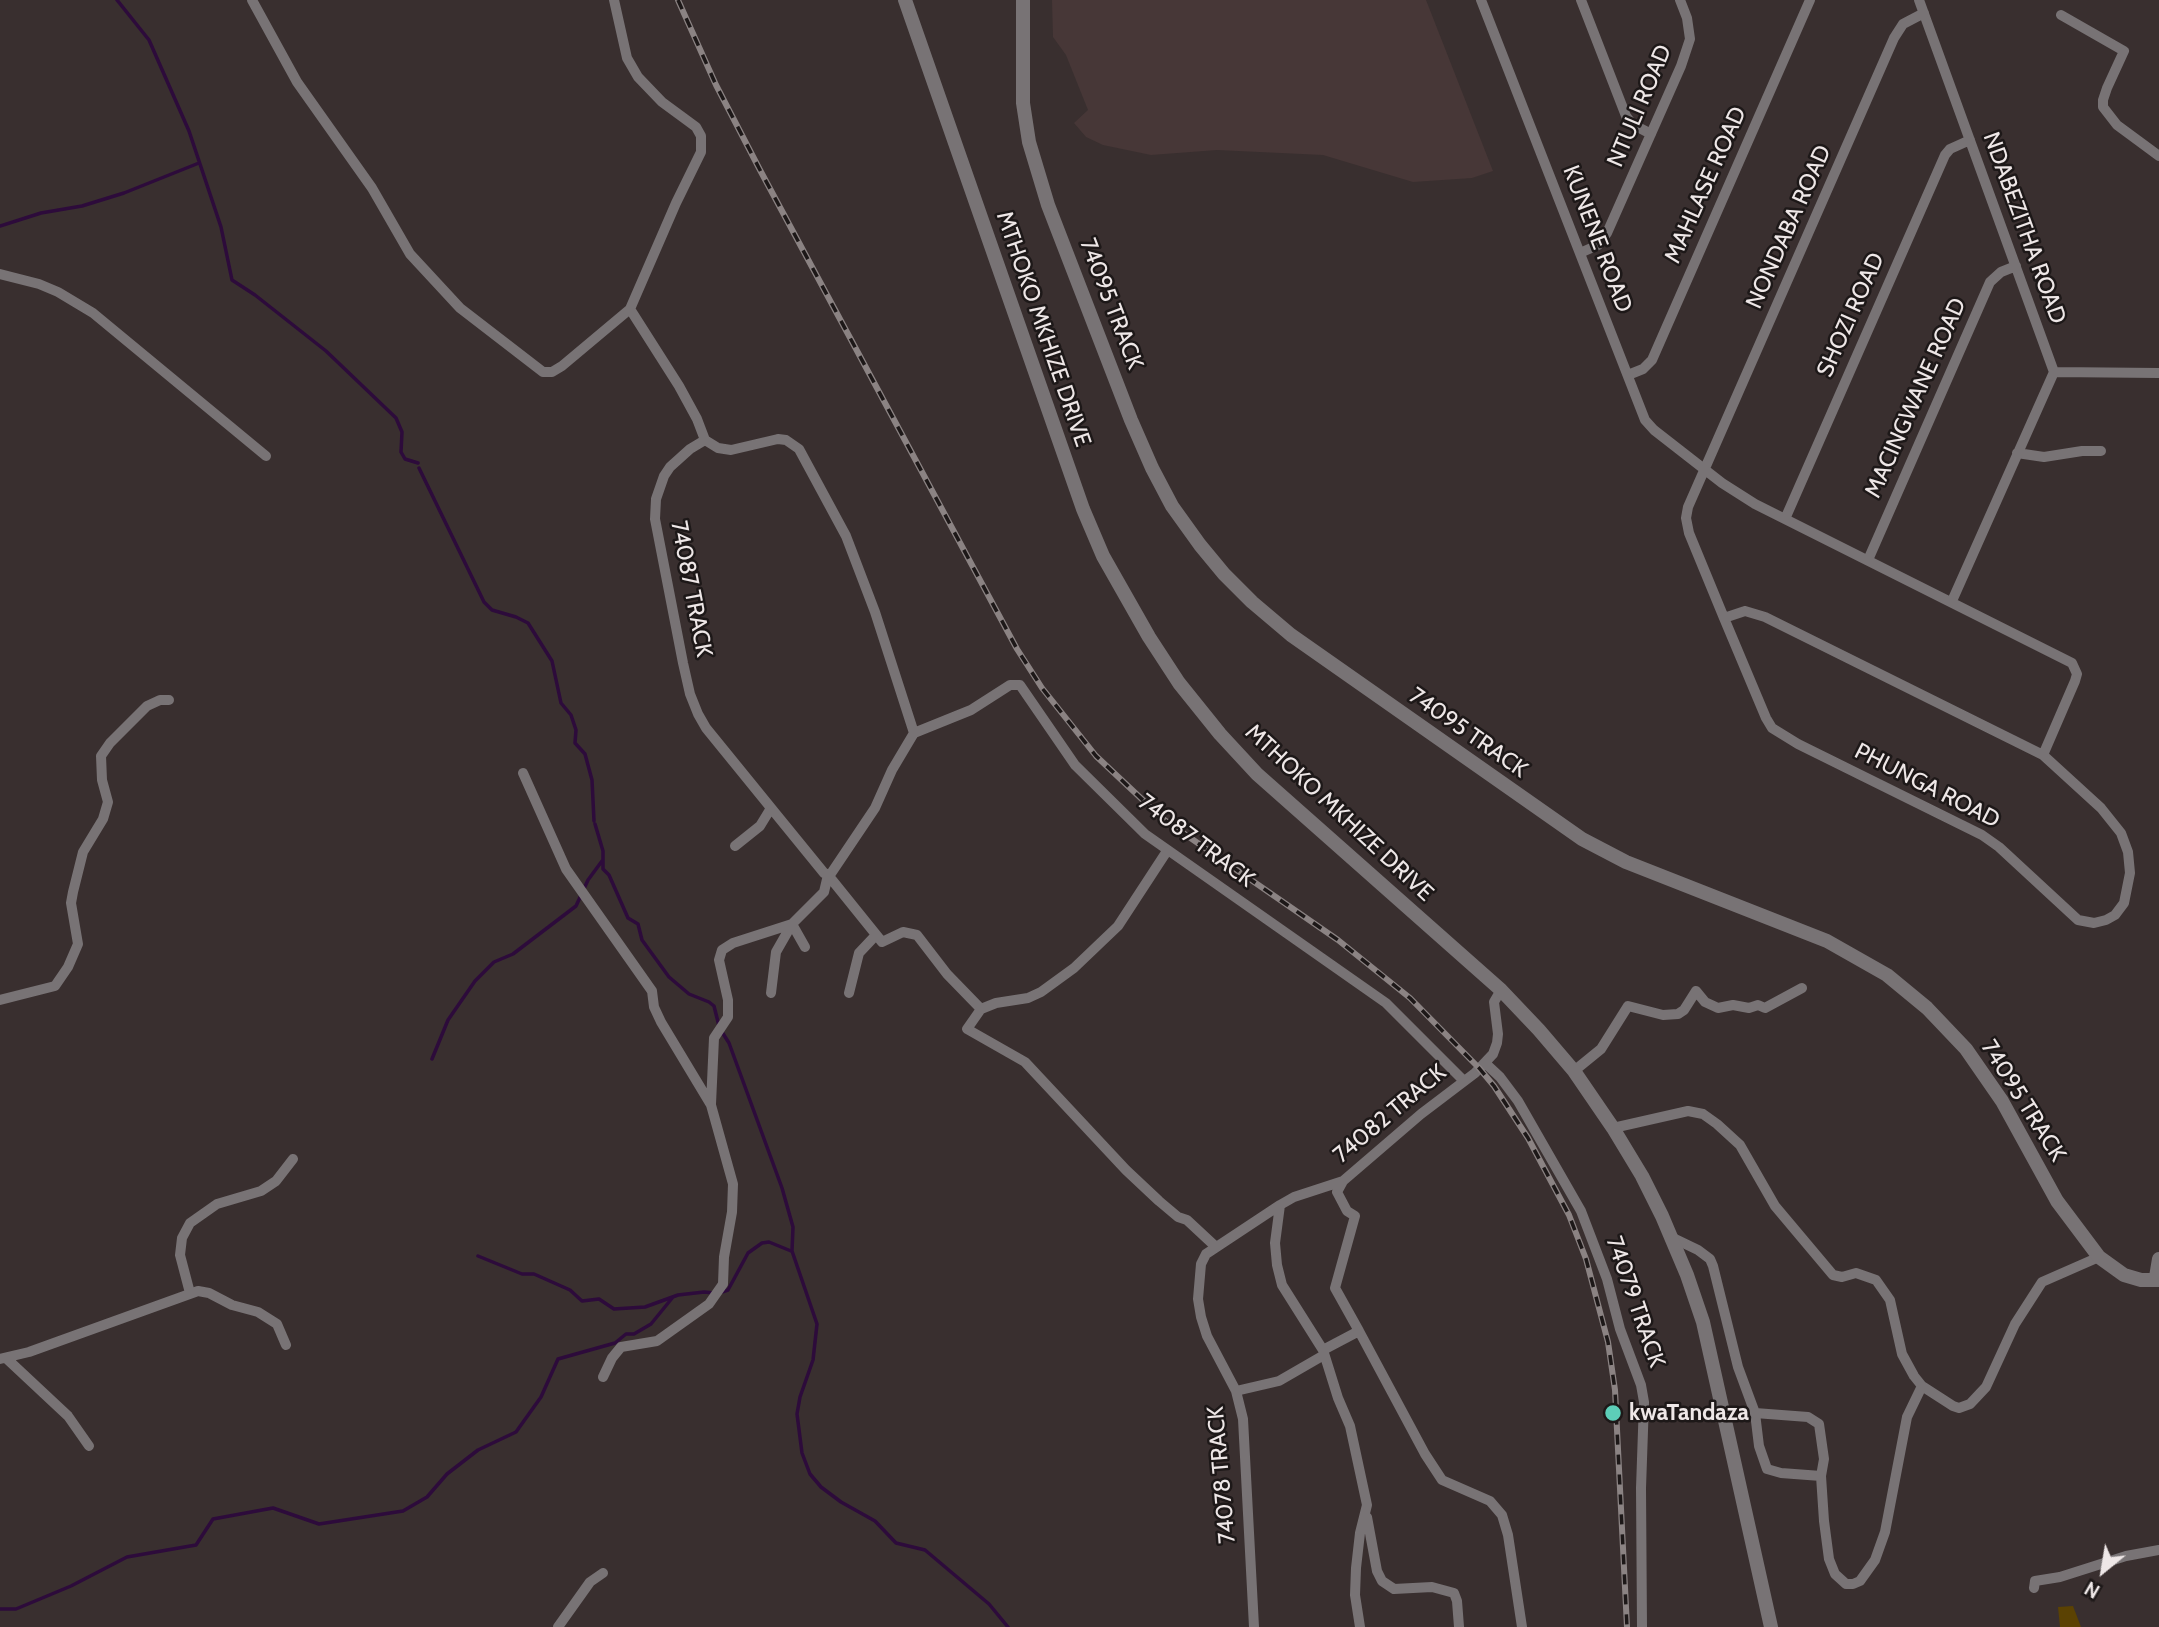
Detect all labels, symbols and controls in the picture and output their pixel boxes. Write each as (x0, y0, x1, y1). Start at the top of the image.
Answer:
street label: NTULI ROAD (1602, 41, 1678, 171)
street label: MAHLASE ROAD (1659, 102, 1753, 268)
street label: NDABEZITHA ROAD (1977, 128, 2071, 328)
street label: NONDABA ROAD (1741, 141, 1837, 313)
street label: KUNENE ROAD (1556, 162, 1638, 316)
street label: MTHOKO MKHIZE DRIVE (990, 208, 1096, 450)
street label: 74095 TRACK (1073, 235, 1149, 373)
street label: SHOZI ROAD (1811, 249, 1891, 381)
street label: MACINGWANE ROAD (1860, 294, 1972, 502)
street label: 74087 TRACK (664, 519, 718, 659)
street label: 74095 TRACK (1404, 682, 1532, 784)
street label: MTHOKO MKHIZE DRIVE (1239, 719, 1439, 907)
street label: PHUNGA ROAD (1850, 738, 2004, 834)
street label: 74087 TRACK (1133, 788, 1259, 894)
street label: 74095 TRACK (1975, 1035, 2071, 1167)
street label: 74082 TRACK (1328, 1059, 1452, 1169)
street label: 74079 TRACK (1600, 1233, 1670, 1371)
place label: kwaTandaza (1629, 1399, 1749, 1427)
marker: kwaTandaza (1603, 1403, 1623, 1423)
street label: 74078 TRACK (1202, 1405, 1242, 1545)
north arrow (2068, 1536, 2138, 1606)
text: N (2081, 1576, 2104, 1603)

